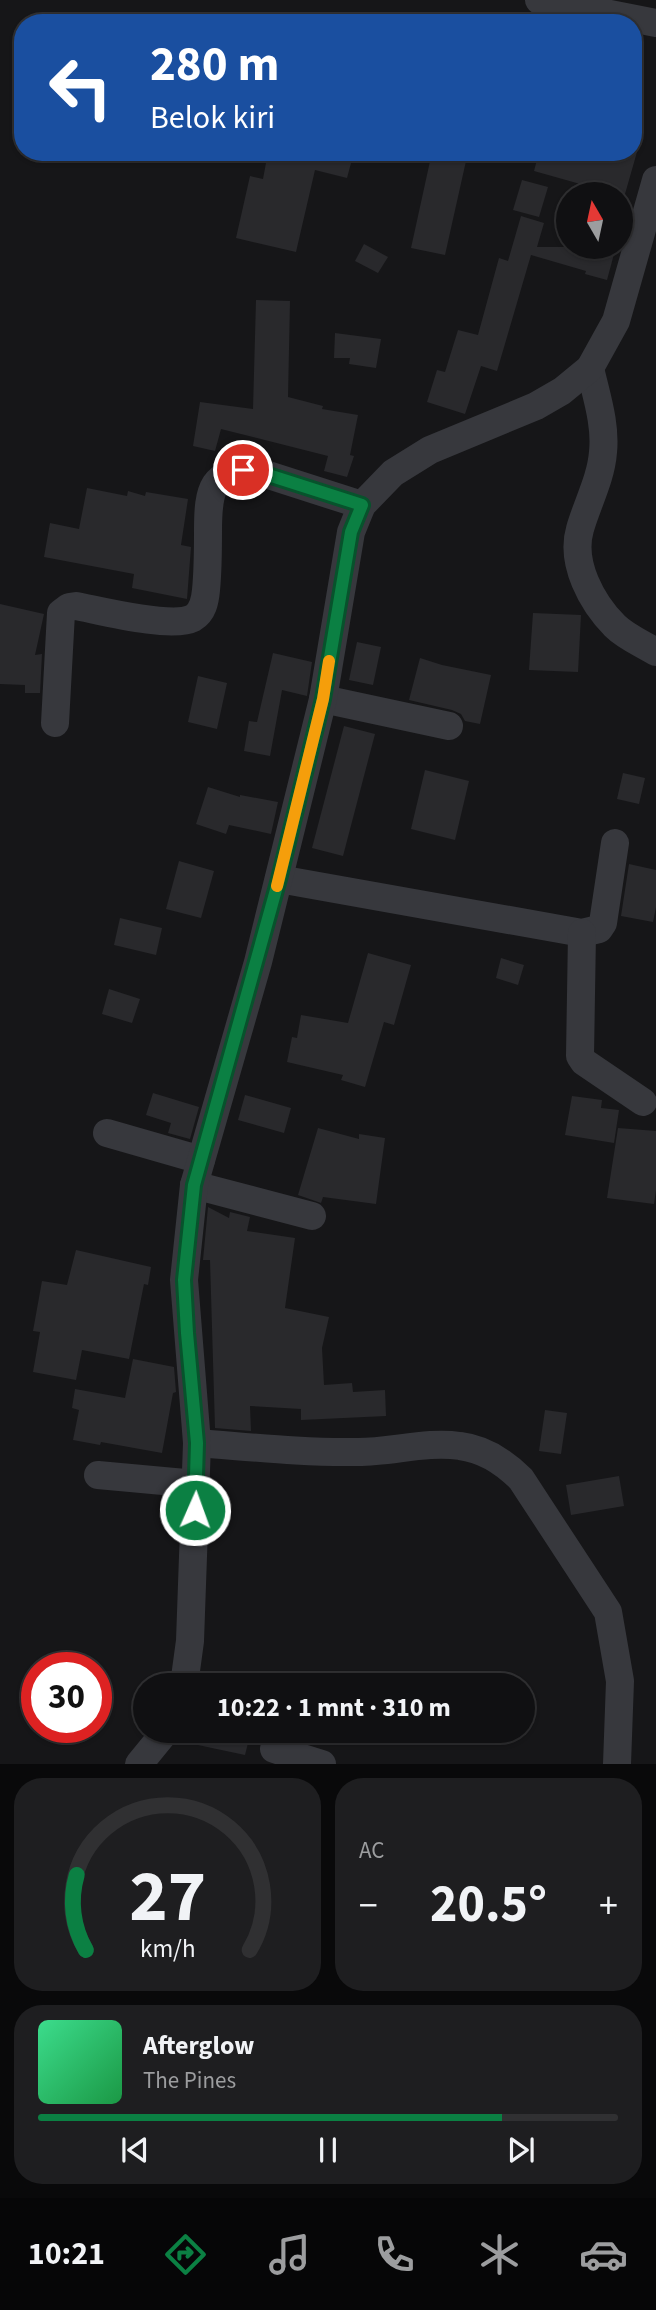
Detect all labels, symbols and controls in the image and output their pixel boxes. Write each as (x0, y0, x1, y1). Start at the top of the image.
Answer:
text: 280 m (150, 30, 279, 100)
icon: left (35, 42, 126, 133)
text: Belok kiri (150, 95, 275, 141)
north arrow (556, 182, 634, 259)
map controls (556, 182, 633, 259)
pin (213, 440, 273, 500)
icon: arrive (224, 451, 262, 489)
position arrow (158, 1473, 232, 1547)
speed limit sign: 30 (21, 1652, 112, 1743)
text: 10:22 · 1 mnt · 310 m (217, 1689, 451, 1726)
text: AC (359, 1834, 384, 1867)
text: 27 (129, 1846, 206, 1950)
text: 20.5° (430, 1868, 547, 1942)
text: − (359, 1879, 378, 1933)
text: + (599, 1879, 618, 1933)
text: km/h (140, 1931, 195, 1967)
text: Afterglow (143, 2027, 254, 2064)
text: The Pines (143, 2064, 236, 2097)
icon: previous (116, 2131, 154, 2169)
icon: pause (309, 2131, 347, 2169)
icon: next (502, 2131, 540, 2169)
icon: directions (161, 2230, 210, 2279)
icon: music (265, 2230, 314, 2279)
icon: phone (370, 2230, 419, 2279)
icon: climate (475, 2230, 524, 2279)
icon: car (579, 2230, 628, 2279)
text: 10:21 (28, 2231, 105, 2277)

